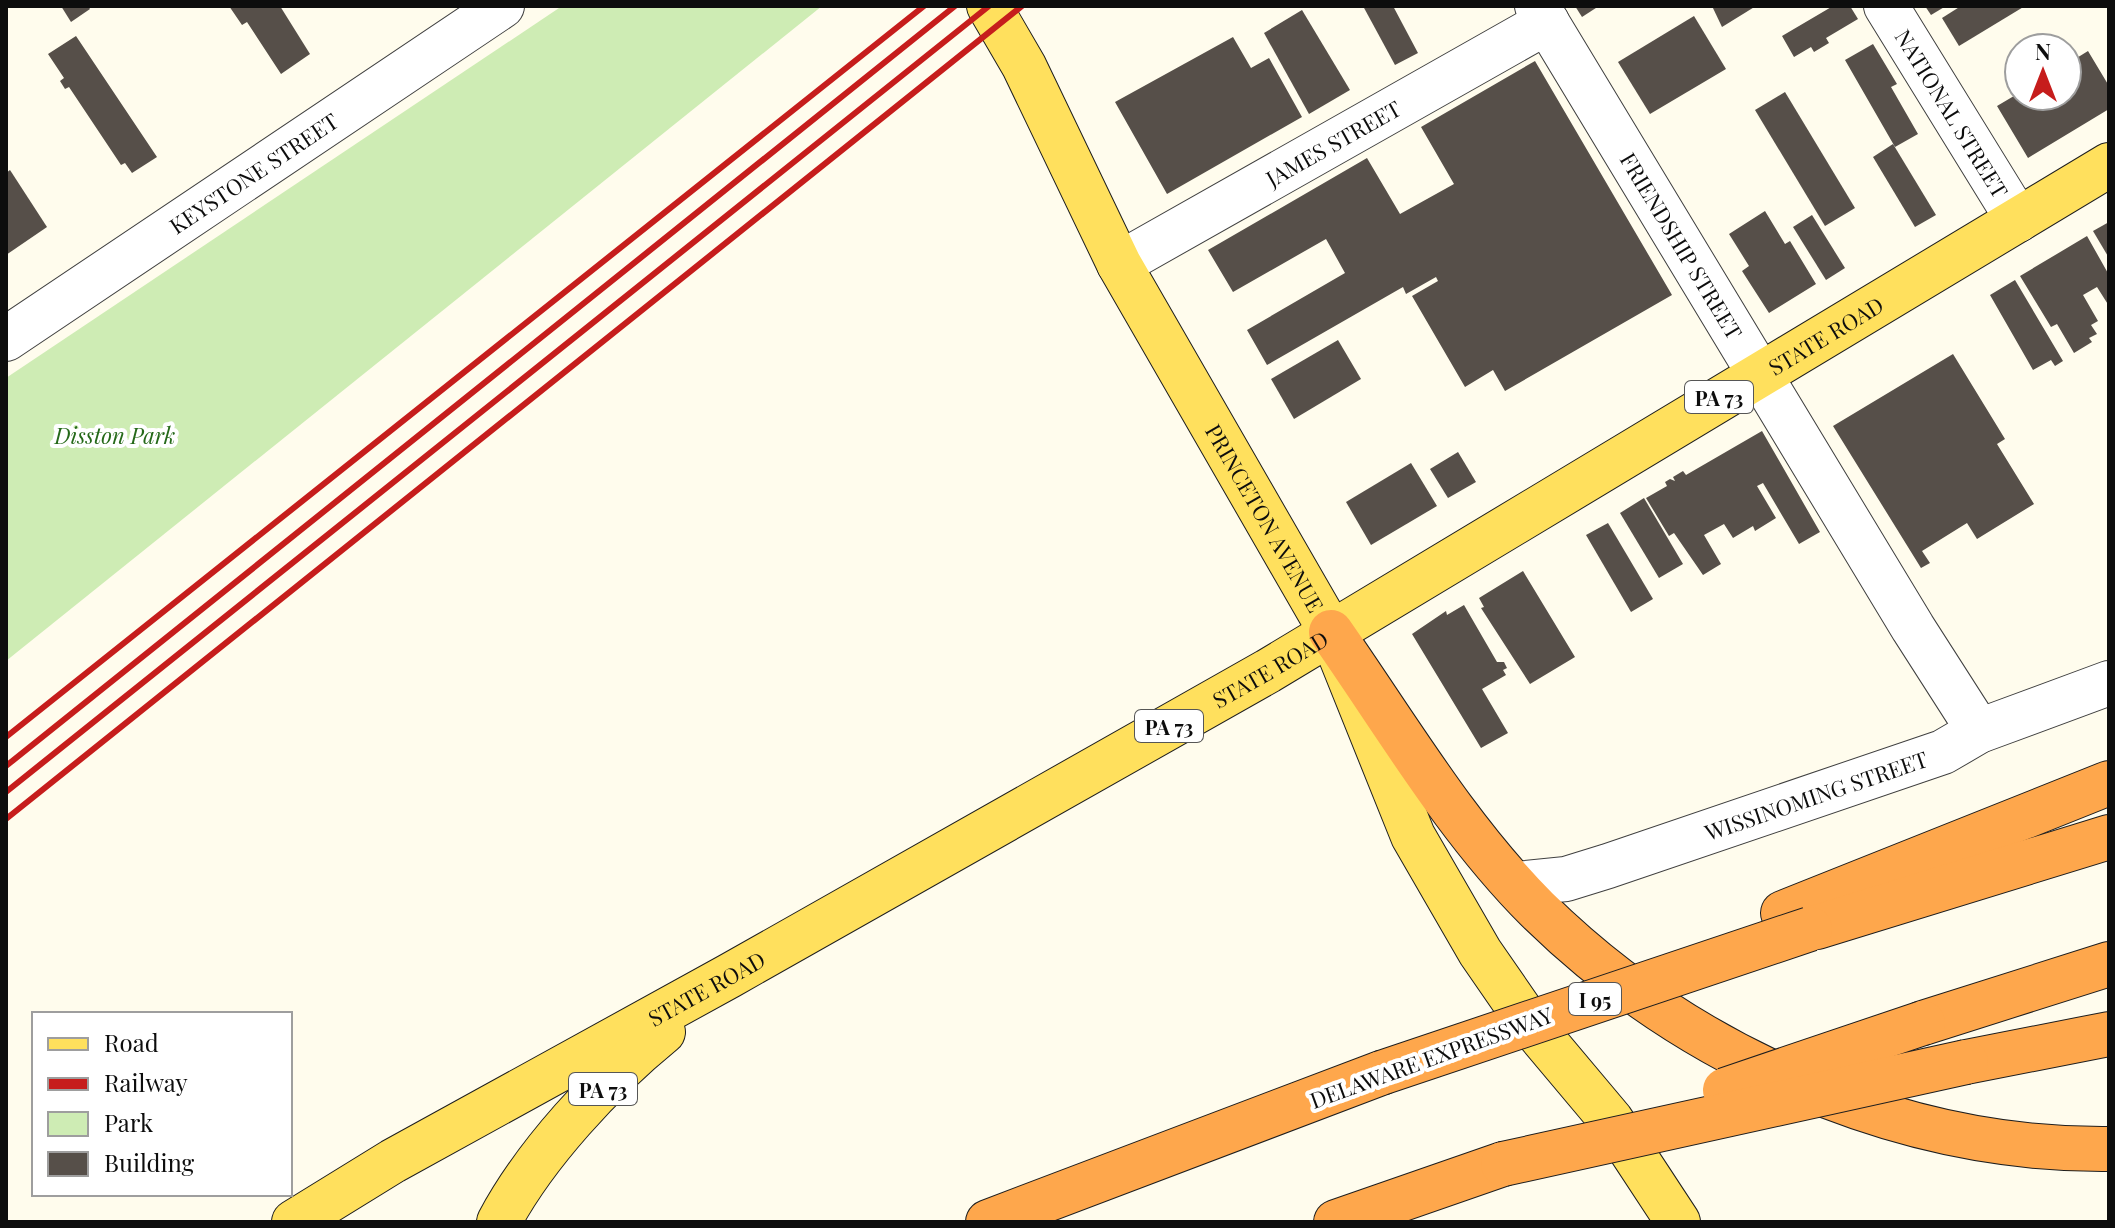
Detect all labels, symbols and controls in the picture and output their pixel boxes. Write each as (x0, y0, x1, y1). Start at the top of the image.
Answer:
street label: NATIONAL STREET (1889, 23, 2016, 203)
north arrow (2003, 32, 2083, 112)
text: N (2035, 36, 2051, 66)
street label: JAMES STREET (1259, 93, 1406, 194)
street label: KEYSTONE STREET (163, 105, 344, 240)
street label: FRIENDSHIP STREET (1614, 147, 1750, 345)
street label: STATE ROAD (1763, 289, 1889, 382)
road number: PA 73 (1685, 381, 1753, 413)
street label: PRINCETON AVENUE (1199, 418, 1331, 617)
park label: Disston Park (54, 420, 175, 450)
street label: STATE ROAD (1207, 623, 1334, 715)
road number: PA 73 (1135, 710, 1203, 742)
street label: WISSINOMING STREET (1700, 743, 1932, 847)
street label: STATE ROAD (642, 944, 770, 1033)
road number: I 95 (1569, 983, 1621, 1015)
street label: DELAWARE EXPRESSWAY (1306, 999, 1556, 1115)
legend (32, 1012, 292, 1196)
text: Road (104, 1026, 159, 1058)
text: Railway (104, 1066, 188, 1098)
road number: PA 73 (569, 1073, 637, 1105)
text: Park (104, 1106, 154, 1138)
text: Building (104, 1146, 195, 1178)

